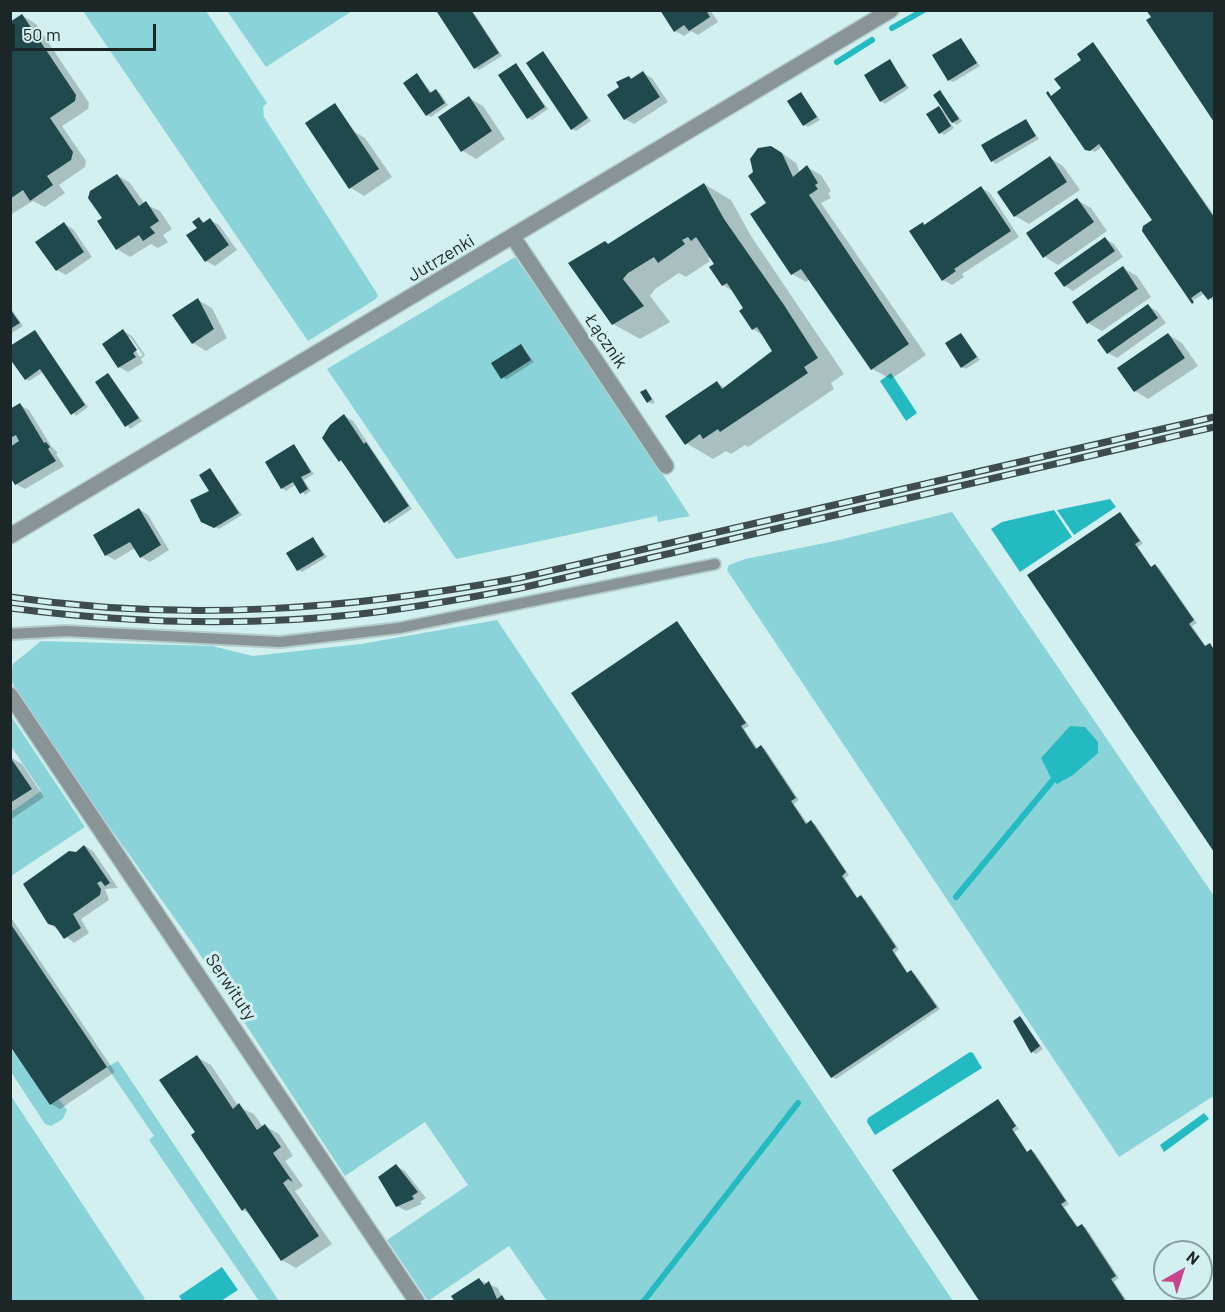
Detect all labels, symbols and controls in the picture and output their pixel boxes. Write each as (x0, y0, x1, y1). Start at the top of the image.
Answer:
scale bar (15, 12, 159, 50)
text: 50 m (23, 23, 61, 45)
street label: Jutrzenki (404, 230, 478, 286)
street label: Łącznik (580, 310, 632, 372)
street label: Serwituty (201, 950, 261, 1024)
north arrow (1153, 1240, 1213, 1300)
text: N (1183, 1246, 1203, 1268)

